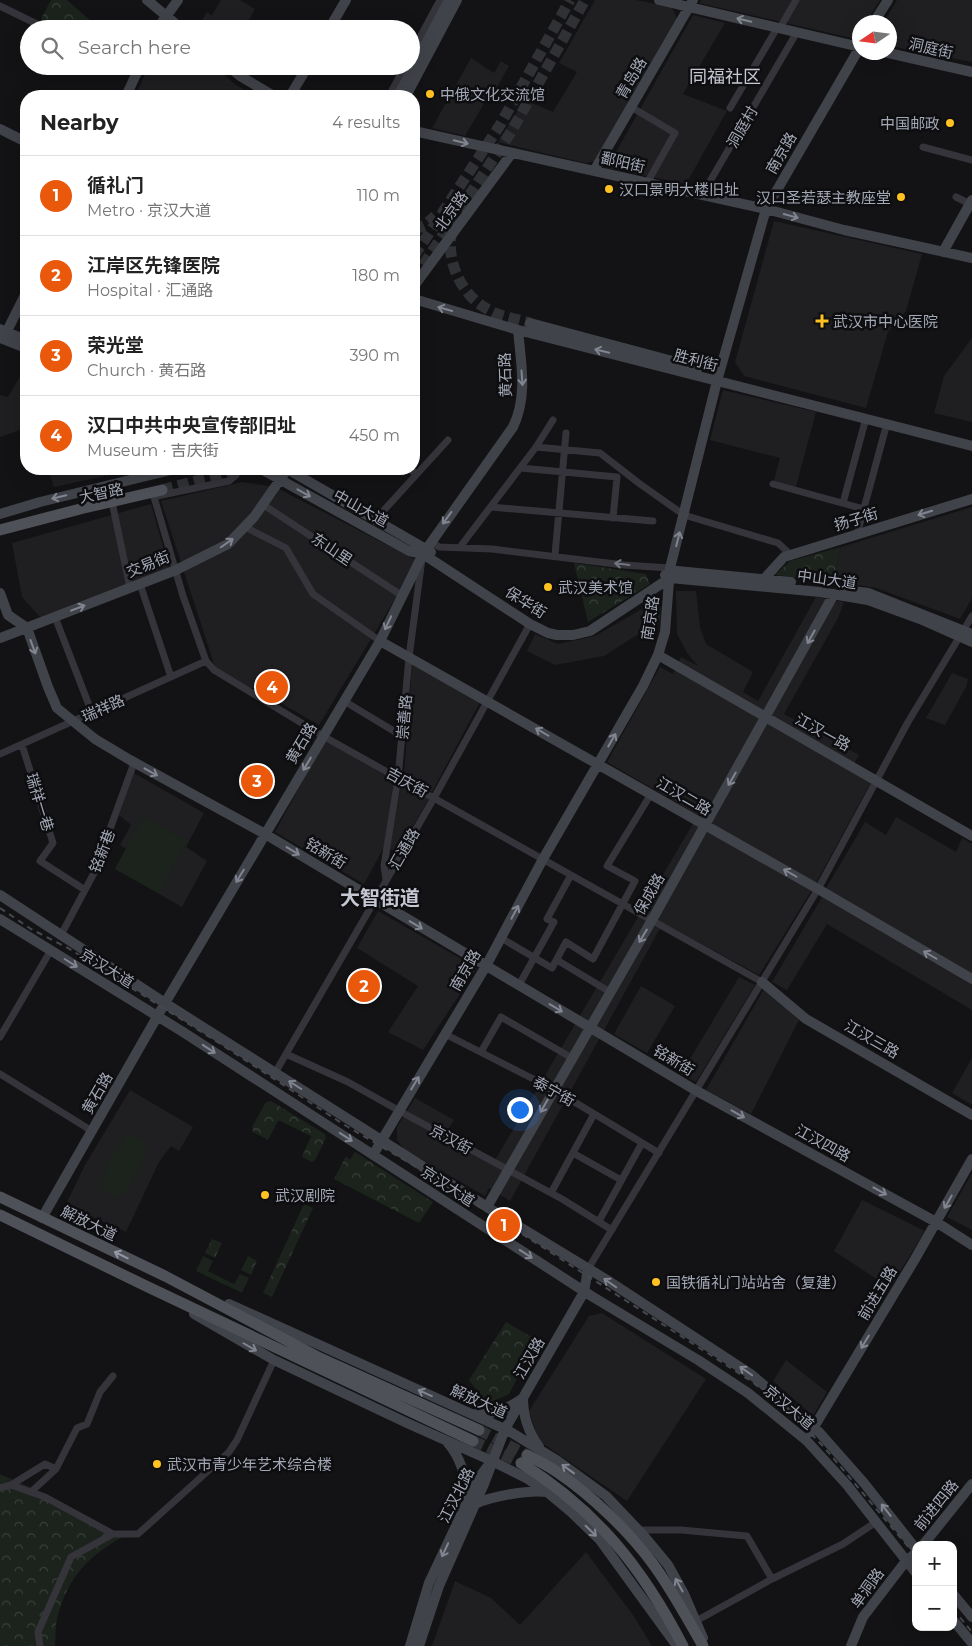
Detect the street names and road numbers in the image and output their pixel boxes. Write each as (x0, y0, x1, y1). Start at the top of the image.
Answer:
street label: 洞庭街 (907, 34, 955, 62)
street label: 青岛路 (612, 54, 650, 102)
street label: 洞庭村 (723, 103, 761, 151)
street label: 南京路 (762, 129, 800, 177)
street label: 鄱阳街 (599, 148, 647, 176)
street label: 北京路 (430, 187, 472, 235)
street label: 胜利街 (672, 345, 720, 375)
street label: 黄石路 (495, 352, 515, 398)
street label: 大智路 (77, 479, 125, 507)
street label: 中山大道 (330, 485, 392, 531)
street label: 扬子街 (832, 503, 880, 535)
street label: 东山里 (308, 529, 356, 569)
street label: 交易街 (124, 547, 172, 581)
street label: 中山大道 (796, 565, 858, 593)
street label: 保华街 (502, 582, 550, 622)
street label: 南京路 (637, 594, 663, 642)
street label: 瑞祥路 (79, 690, 127, 726)
street label: 崇善路 (393, 694, 415, 740)
street label: 江汉一路 (792, 709, 854, 755)
street label: 黄石路 (281, 719, 321, 767)
street label: 吉庆街 (383, 763, 431, 801)
street label: 瑞祥一巷 (22, 771, 58, 833)
street label: 江汉二路 (653, 773, 715, 819)
street label: 汇通路 (385, 825, 423, 873)
street label: 铭新巷 (85, 827, 119, 875)
street label: 铭新街 (302, 833, 350, 873)
street label: 保成路 (630, 870, 668, 918)
street label: 京汉大道 (77, 944, 137, 992)
street label: 南京路 (446, 946, 484, 994)
street label: 江汉三路 (841, 1016, 903, 1062)
street label: 铭新街 (650, 1040, 698, 1080)
street label: 黄石路 (78, 1069, 116, 1117)
street label: 泰宁街 (530, 1072, 578, 1110)
street label: 京汉街 (427, 1120, 475, 1158)
street label: 江汉四路 (792, 1120, 854, 1166)
street label: 京汉大道 (418, 1162, 478, 1210)
street label: 解放大道 (58, 1201, 120, 1245)
street label: 前进五路 (853, 1262, 901, 1324)
street label: 江汉路 (510, 1334, 548, 1382)
street label: 解放大道 (448, 1380, 510, 1422)
street label: 京汉大道 (760, 1380, 818, 1434)
street label: 江汉北路 (434, 1464, 478, 1526)
street label: 前进四路 (910, 1476, 962, 1534)
street label: 单洞路 (846, 1564, 888, 1612)

